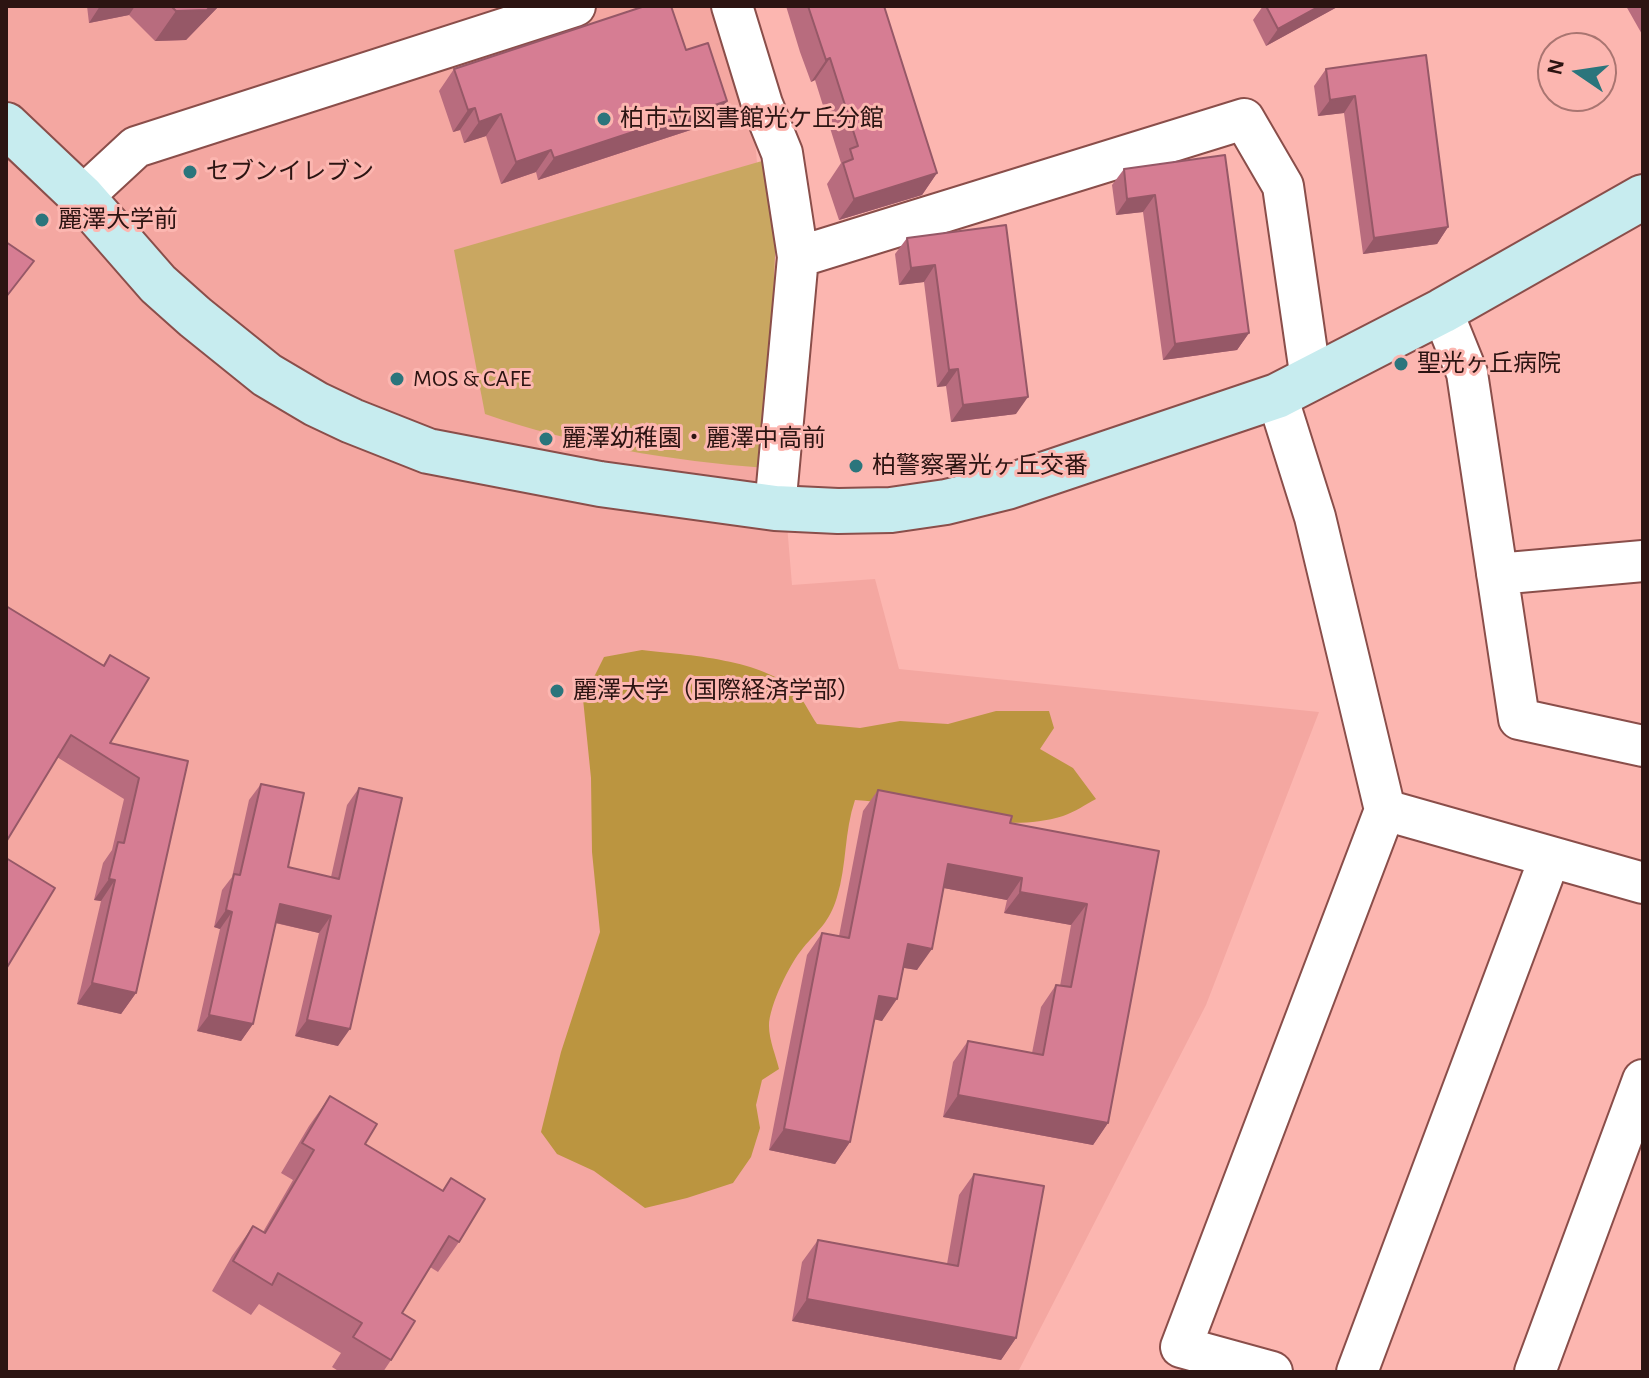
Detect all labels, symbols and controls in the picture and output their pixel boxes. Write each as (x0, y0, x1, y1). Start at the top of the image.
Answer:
north arrow (1537, 32, 1617, 112)
text: N (1543, 57, 1568, 77)
place label: 柏市立図書館光ケ丘分館 (620, 105, 884, 133)
marker: 柏市立図書館光ケ丘分館 (595, 110, 613, 128)
place label: セブンイレブン (206, 158, 374, 186)
marker: セブンイレブン (181, 163, 199, 181)
place label: 麗澤大学前 (58, 206, 178, 234)
marker: 麗澤大学前 (33, 211, 51, 229)
place label: 聖光ヶ丘病院 (1417, 350, 1561, 378)
marker: 聖光ヶ丘病院 (1392, 355, 1410, 373)
place label: MOS & CAFE (413, 365, 531, 393)
marker: MOS & CAFE (388, 370, 406, 388)
place label: 麗澤幼稚園・麗澤中高前 (562, 425, 826, 453)
marker: 麗澤幼稚園・麗澤中高前 (537, 430, 555, 448)
place label: 柏警察署光ヶ丘交番 (872, 452, 1088, 480)
marker: 柏警察署光ヶ丘交番 (847, 457, 865, 475)
place label: 麗澤大学（国際経済学部） (573, 677, 861, 705)
marker: 麗澤大学（国際経済学部） (548, 682, 566, 700)

